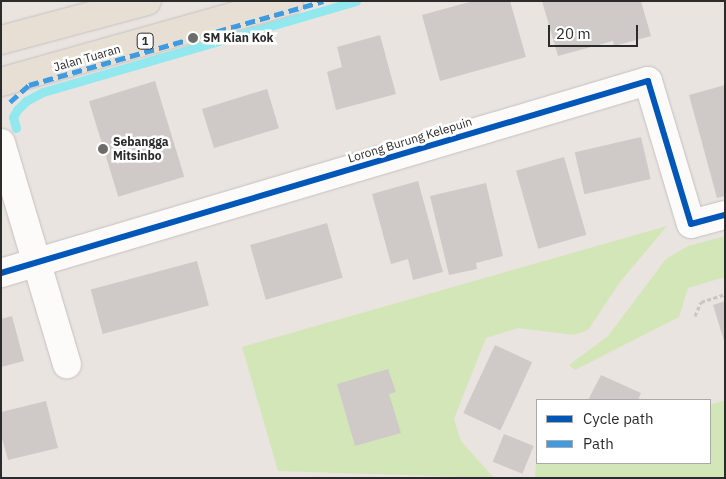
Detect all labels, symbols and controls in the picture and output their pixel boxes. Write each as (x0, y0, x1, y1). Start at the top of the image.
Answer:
scale bar (551, 15, 641, 47)
text: 20 m (556, 24, 591, 43)
place label: SM Kian Kok (203, 31, 273, 45)
road number: 1 (136, 32, 154, 49)
marker: SM Kian Kok (187, 32, 199, 44)
street label: Jalan Tuaran (52, 42, 122, 74)
street label: Lorong Burung Kelepuin (346, 114, 474, 166)
place label: Sebangga Mitsinbo (113, 135, 169, 163)
marker: Sebangga Mitsinbo (97, 143, 109, 155)
legend (536, 399, 711, 464)
text: Cycle path (583, 409, 654, 428)
text: Path (583, 434, 614, 453)

